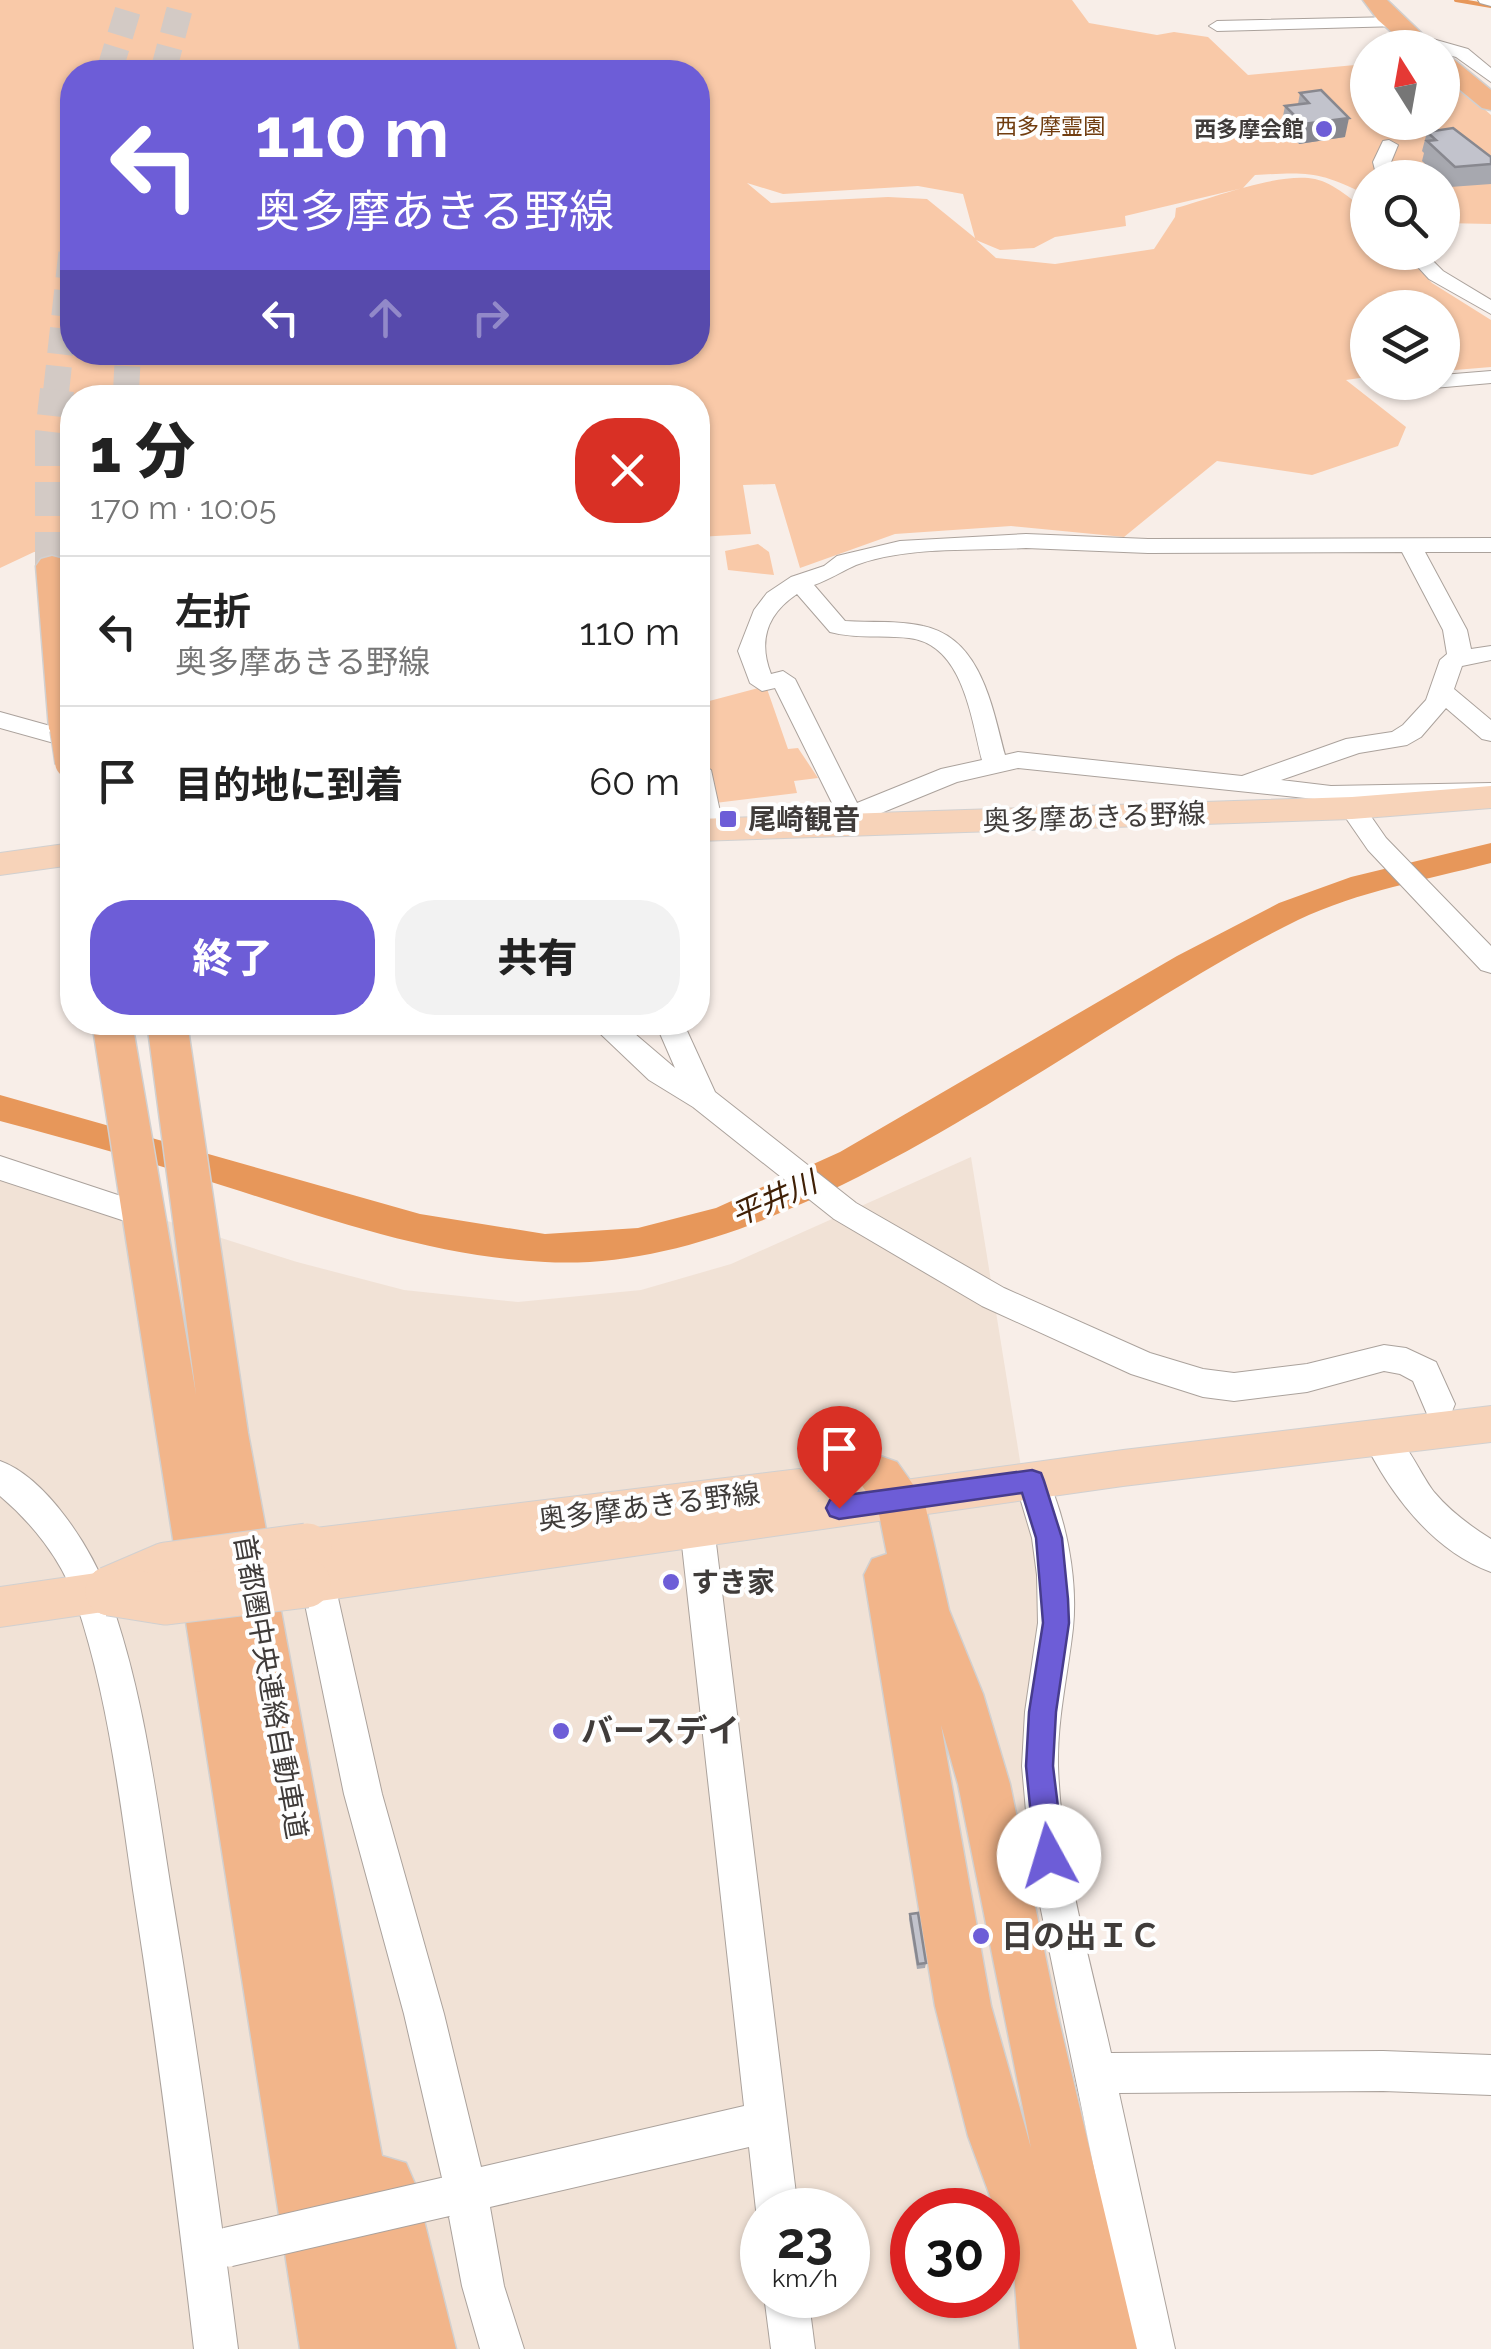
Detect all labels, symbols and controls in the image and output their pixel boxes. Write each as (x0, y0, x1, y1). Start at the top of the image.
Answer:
north arrow (1350, 30, 1460, 140)
map controls (1350, 30, 1460, 400)
text: 110 m (255, 91, 449, 173)
icon: left (90, 100, 220, 230)
park label: 西多摩霊園 (995, 113, 1105, 139)
place label: 西多摩会館 (1194, 116, 1304, 142)
marker: 西多摩会館 (1313, 118, 1335, 140)
button: search (1350, 160, 1460, 270)
text: 奥多摩あきる野線 (255, 185, 614, 238)
icon: left (253, 290, 308, 345)
icon: ahead (358, 290, 413, 345)
icon: right (463, 290, 518, 345)
button: layers (1350, 290, 1460, 400)
text: 1 分 (90, 416, 195, 486)
button: close (575, 418, 680, 523)
text: 170 m · 10:05 (90, 489, 276, 526)
text: 左折 (175, 589, 251, 634)
icon: left (90, 604, 145, 659)
text: 110 m (580, 609, 680, 654)
text: 奥多摩あきる野線 (175, 643, 430, 680)
icon: arrive (90, 754, 145, 809)
text: 60 m (589, 759, 680, 804)
text: 目的地に到着 (175, 762, 403, 807)
street label: 奥多摩あきる野線 (982, 797, 1206, 838)
place label: 尾崎観音 (748, 803, 860, 836)
marker: 尾崎観音 (717, 808, 739, 830)
button: 終了 (90, 900, 375, 1015)
button: 共有 (395, 900, 680, 1015)
water label: 平井川 (726, 1163, 825, 1233)
pin (797, 1406, 882, 1509)
icon: arrive (812, 1421, 867, 1476)
street label: 奥多摩あきる野線 (536, 1477, 762, 1536)
street label: 首都圏中央連絡自動車道 (228, 1533, 314, 1842)
place label: すき家 (691, 1566, 775, 1599)
marker: すき家 (660, 1571, 682, 1593)
place label: バースデイ (581, 1712, 739, 1749)
marker: バースデイ (550, 1720, 572, 1742)
position arrow (997, 1804, 1101, 1908)
place label: 日の出ＩＣ (1001, 1917, 1161, 1954)
marker: 日の出ＩＣ (970, 1925, 992, 1947)
speed limit sign: 30 (890, 2188, 1020, 2318)
text: 23 (777, 2211, 833, 2270)
text: km/h (772, 2263, 838, 2293)

